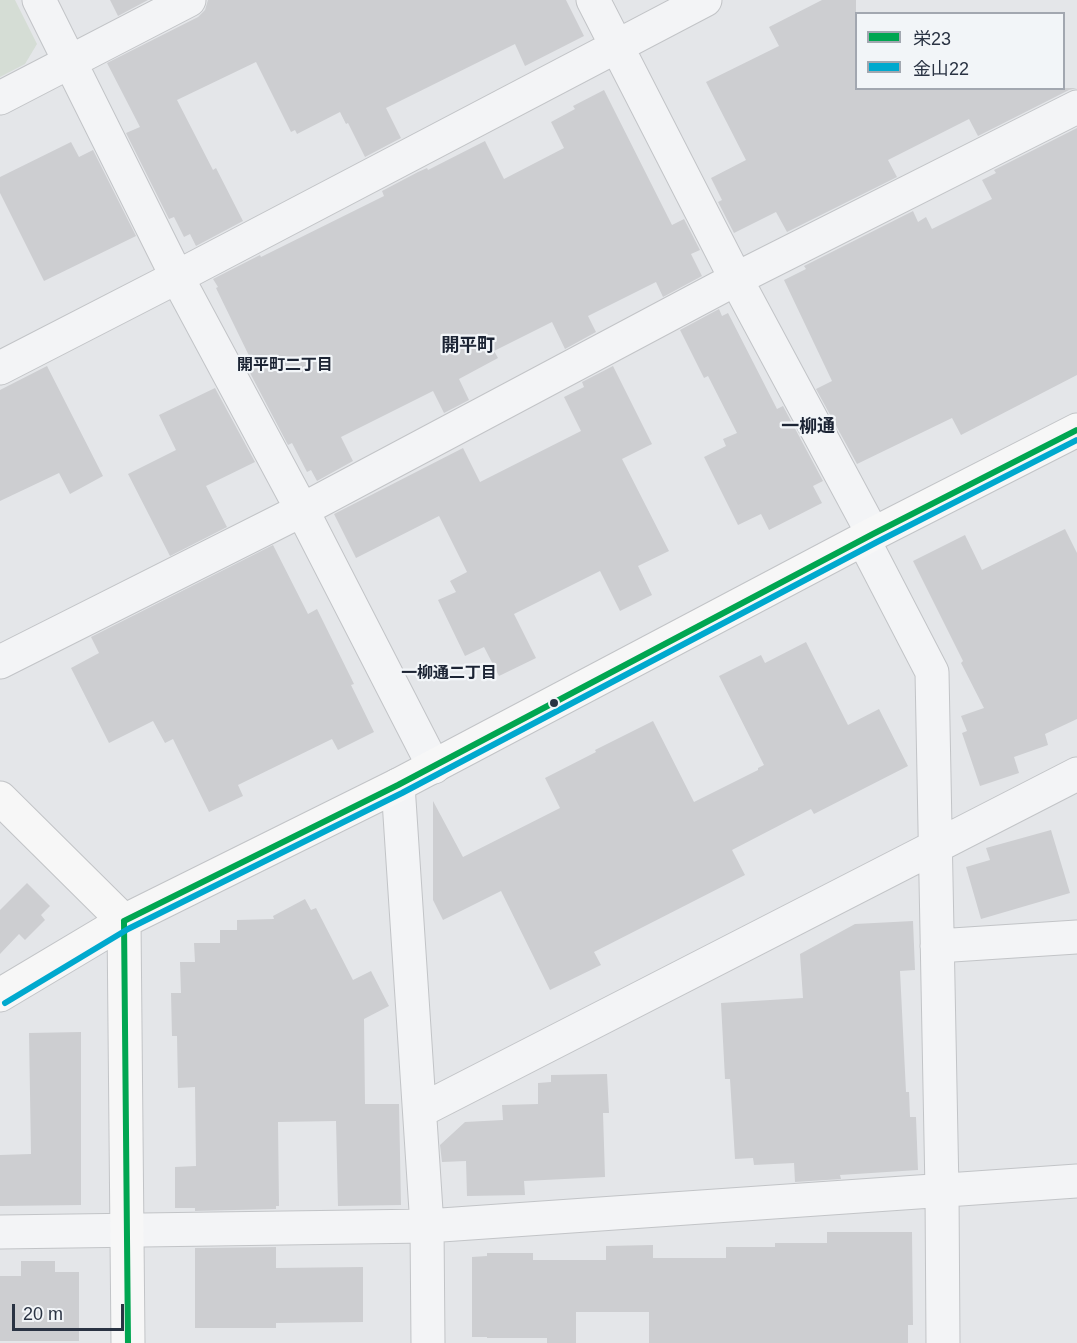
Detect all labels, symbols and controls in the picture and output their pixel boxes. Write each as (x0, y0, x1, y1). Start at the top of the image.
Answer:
legend (855, 12, 1065, 90)
text: 栄23 (913, 29, 951, 49)
text: 金山22 (913, 59, 969, 79)
district label: 開平町 (441, 335, 495, 357)
district label: 開平町二丁目 (237, 356, 333, 376)
district label: 一柳通 (781, 416, 835, 438)
district label: 一柳通二丁目 (401, 664, 497, 684)
unlabelled marker (548, 697, 560, 709)
scale bar (15, 1292, 128, 1330)
text: 20 m (23, 1304, 63, 1324)

